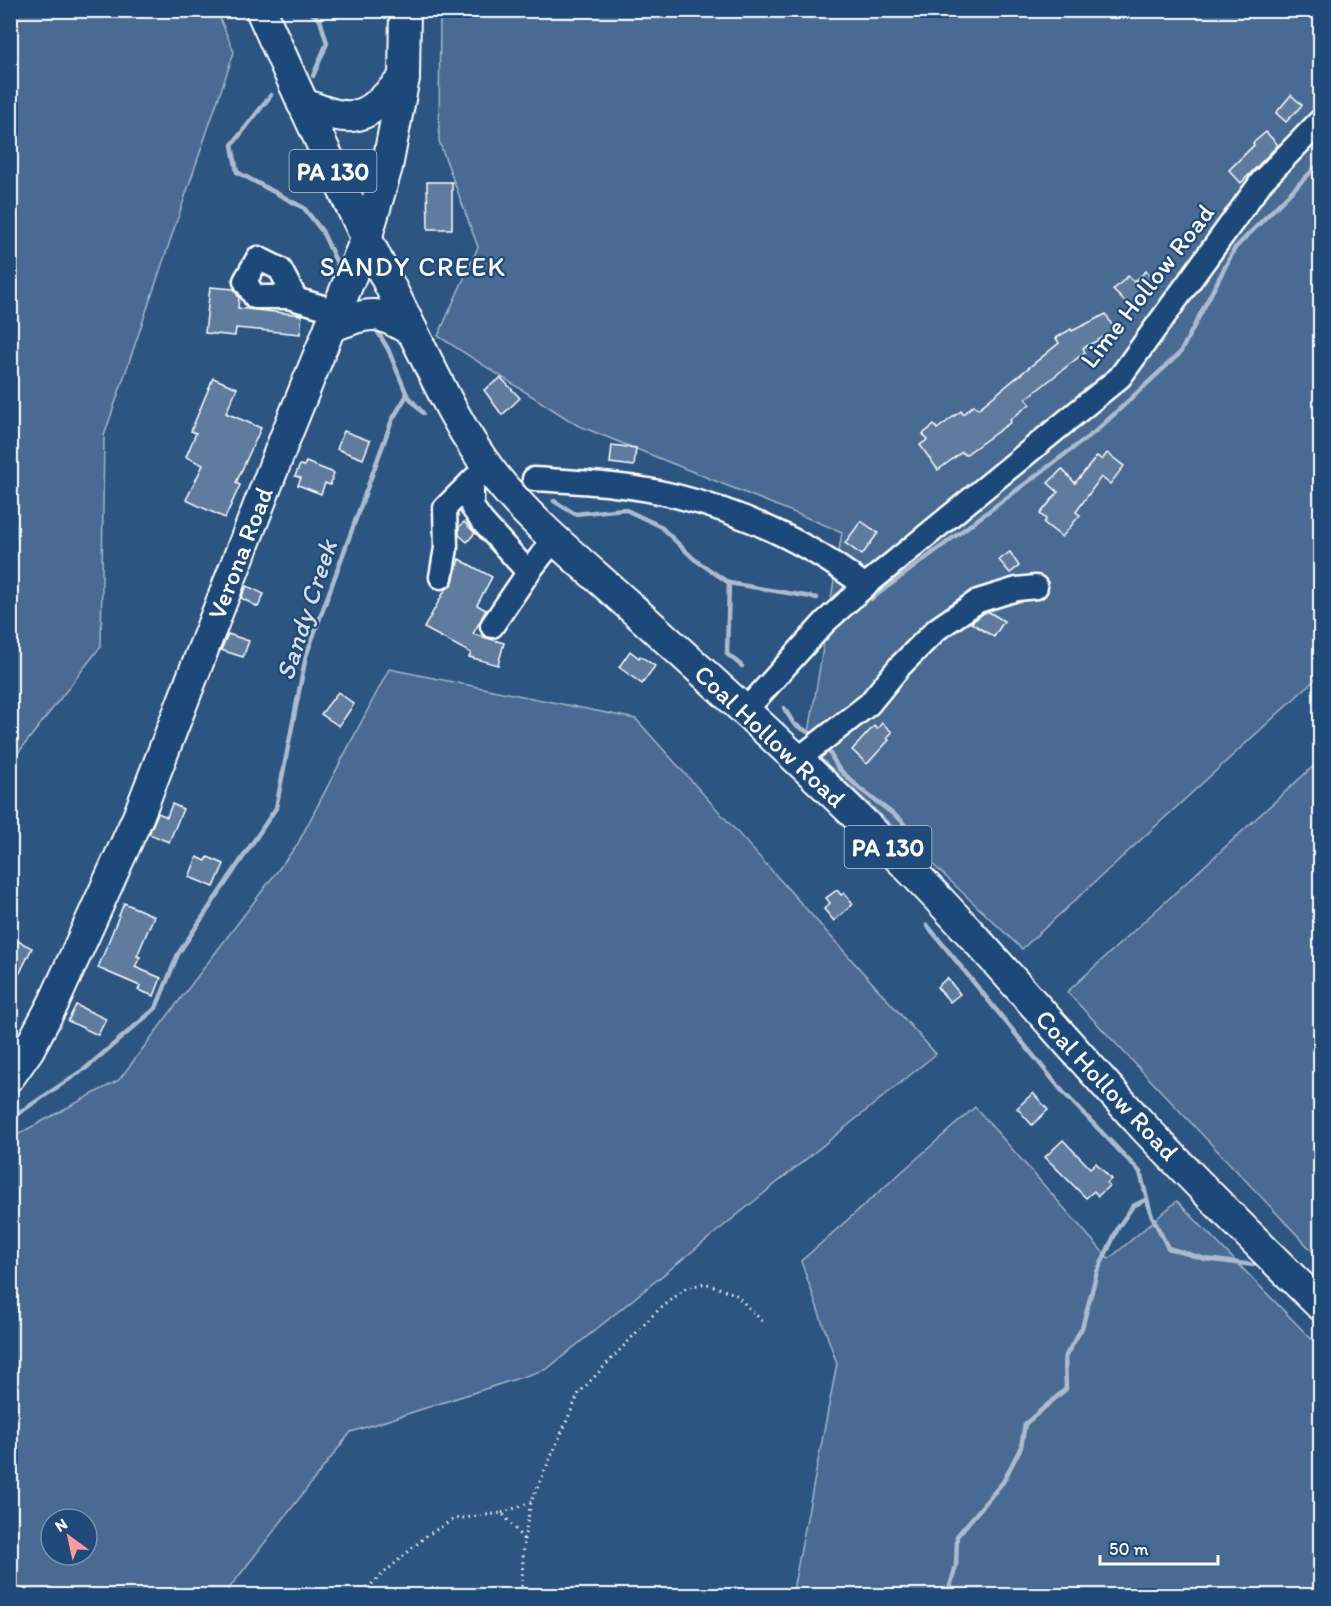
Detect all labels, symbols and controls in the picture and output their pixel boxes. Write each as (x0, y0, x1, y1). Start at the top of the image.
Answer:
road number: PA 130 (290, 150, 376, 192)
street label: Lime Hollow Road (1073, 198, 1221, 374)
district label: SANDY CREEK (320, 250, 506, 283)
street label: Verona Road (200, 482, 280, 624)
water label: Sandy Creek (268, 534, 345, 684)
street label: Coal Hollow Road (688, 658, 852, 814)
road number: PA 130 (844, 826, 932, 868)
street label: Coal Hollow Road (1029, 1003, 1185, 1167)
north arrow (39, 1507, 99, 1567)
text: N (51, 1514, 71, 1536)
scale bar (1100, 1528, 1218, 1566)
text: 50 m (1109, 1538, 1149, 1560)

